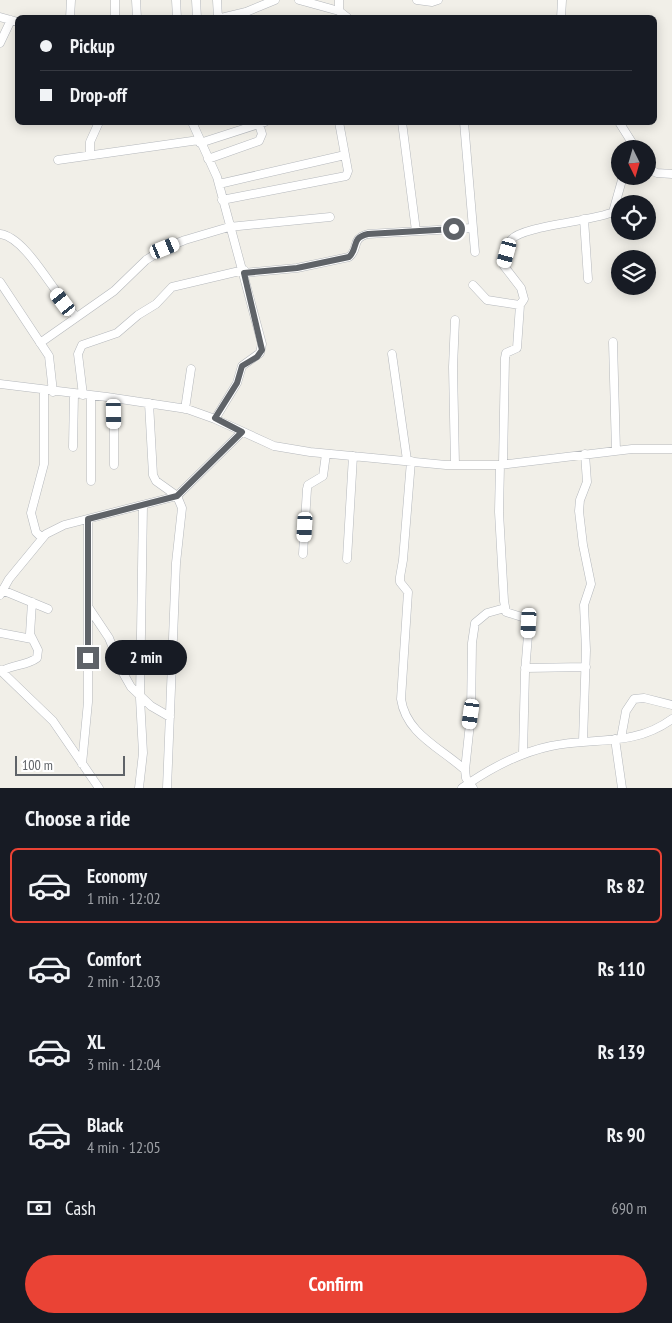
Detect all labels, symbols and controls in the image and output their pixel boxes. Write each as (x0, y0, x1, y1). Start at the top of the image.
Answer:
text: Pickup (70, 34, 115, 58)
text: Drop-off (70, 83, 127, 107)
north arrow (611, 140, 656, 185)
map controls (611, 140, 656, 295)
button: locate (611, 195, 656, 240)
route start (443, 218, 465, 240)
car (148, 235, 181, 261)
car (495, 237, 518, 269)
button: layers (611, 250, 656, 295)
car (47, 286, 78, 318)
car (106, 399, 121, 429)
car (296, 512, 313, 542)
car (520, 608, 537, 638)
callout: 2 min (106, 640, 188, 676)
route end (77, 647, 99, 669)
text: 2 min (130, 647, 162, 667)
car (461, 698, 480, 730)
scale bar (15, 753, 125, 776)
text: 100 m (22, 756, 53, 774)
text: Choose a ride (25, 804, 130, 832)
icon: car (27, 863, 72, 908)
text: Economy (87, 864, 147, 888)
text: Rs 82 (607, 874, 645, 898)
text: 1 min · 12:02 (87, 888, 161, 908)
icon: car (27, 946, 72, 991)
text: Comfort (87, 947, 141, 971)
text: Rs 110 (598, 957, 645, 981)
text: 2 min · 12:03 (87, 971, 161, 991)
icon: car (27, 1029, 72, 1074)
text: XL (87, 1030, 105, 1054)
text: Rs 139 (598, 1040, 645, 1064)
text: 3 min · 12:04 (87, 1054, 161, 1074)
icon: car (27, 1112, 72, 1157)
text: Black (87, 1113, 123, 1137)
text: Rs 90 (607, 1123, 645, 1147)
text: 4 min · 12:05 (87, 1137, 161, 1157)
icon: cash (25, 1194, 53, 1222)
text: Cash (65, 1196, 96, 1220)
text: 690 m (612, 1198, 647, 1218)
button: Confirm (25, 1255, 647, 1313)

